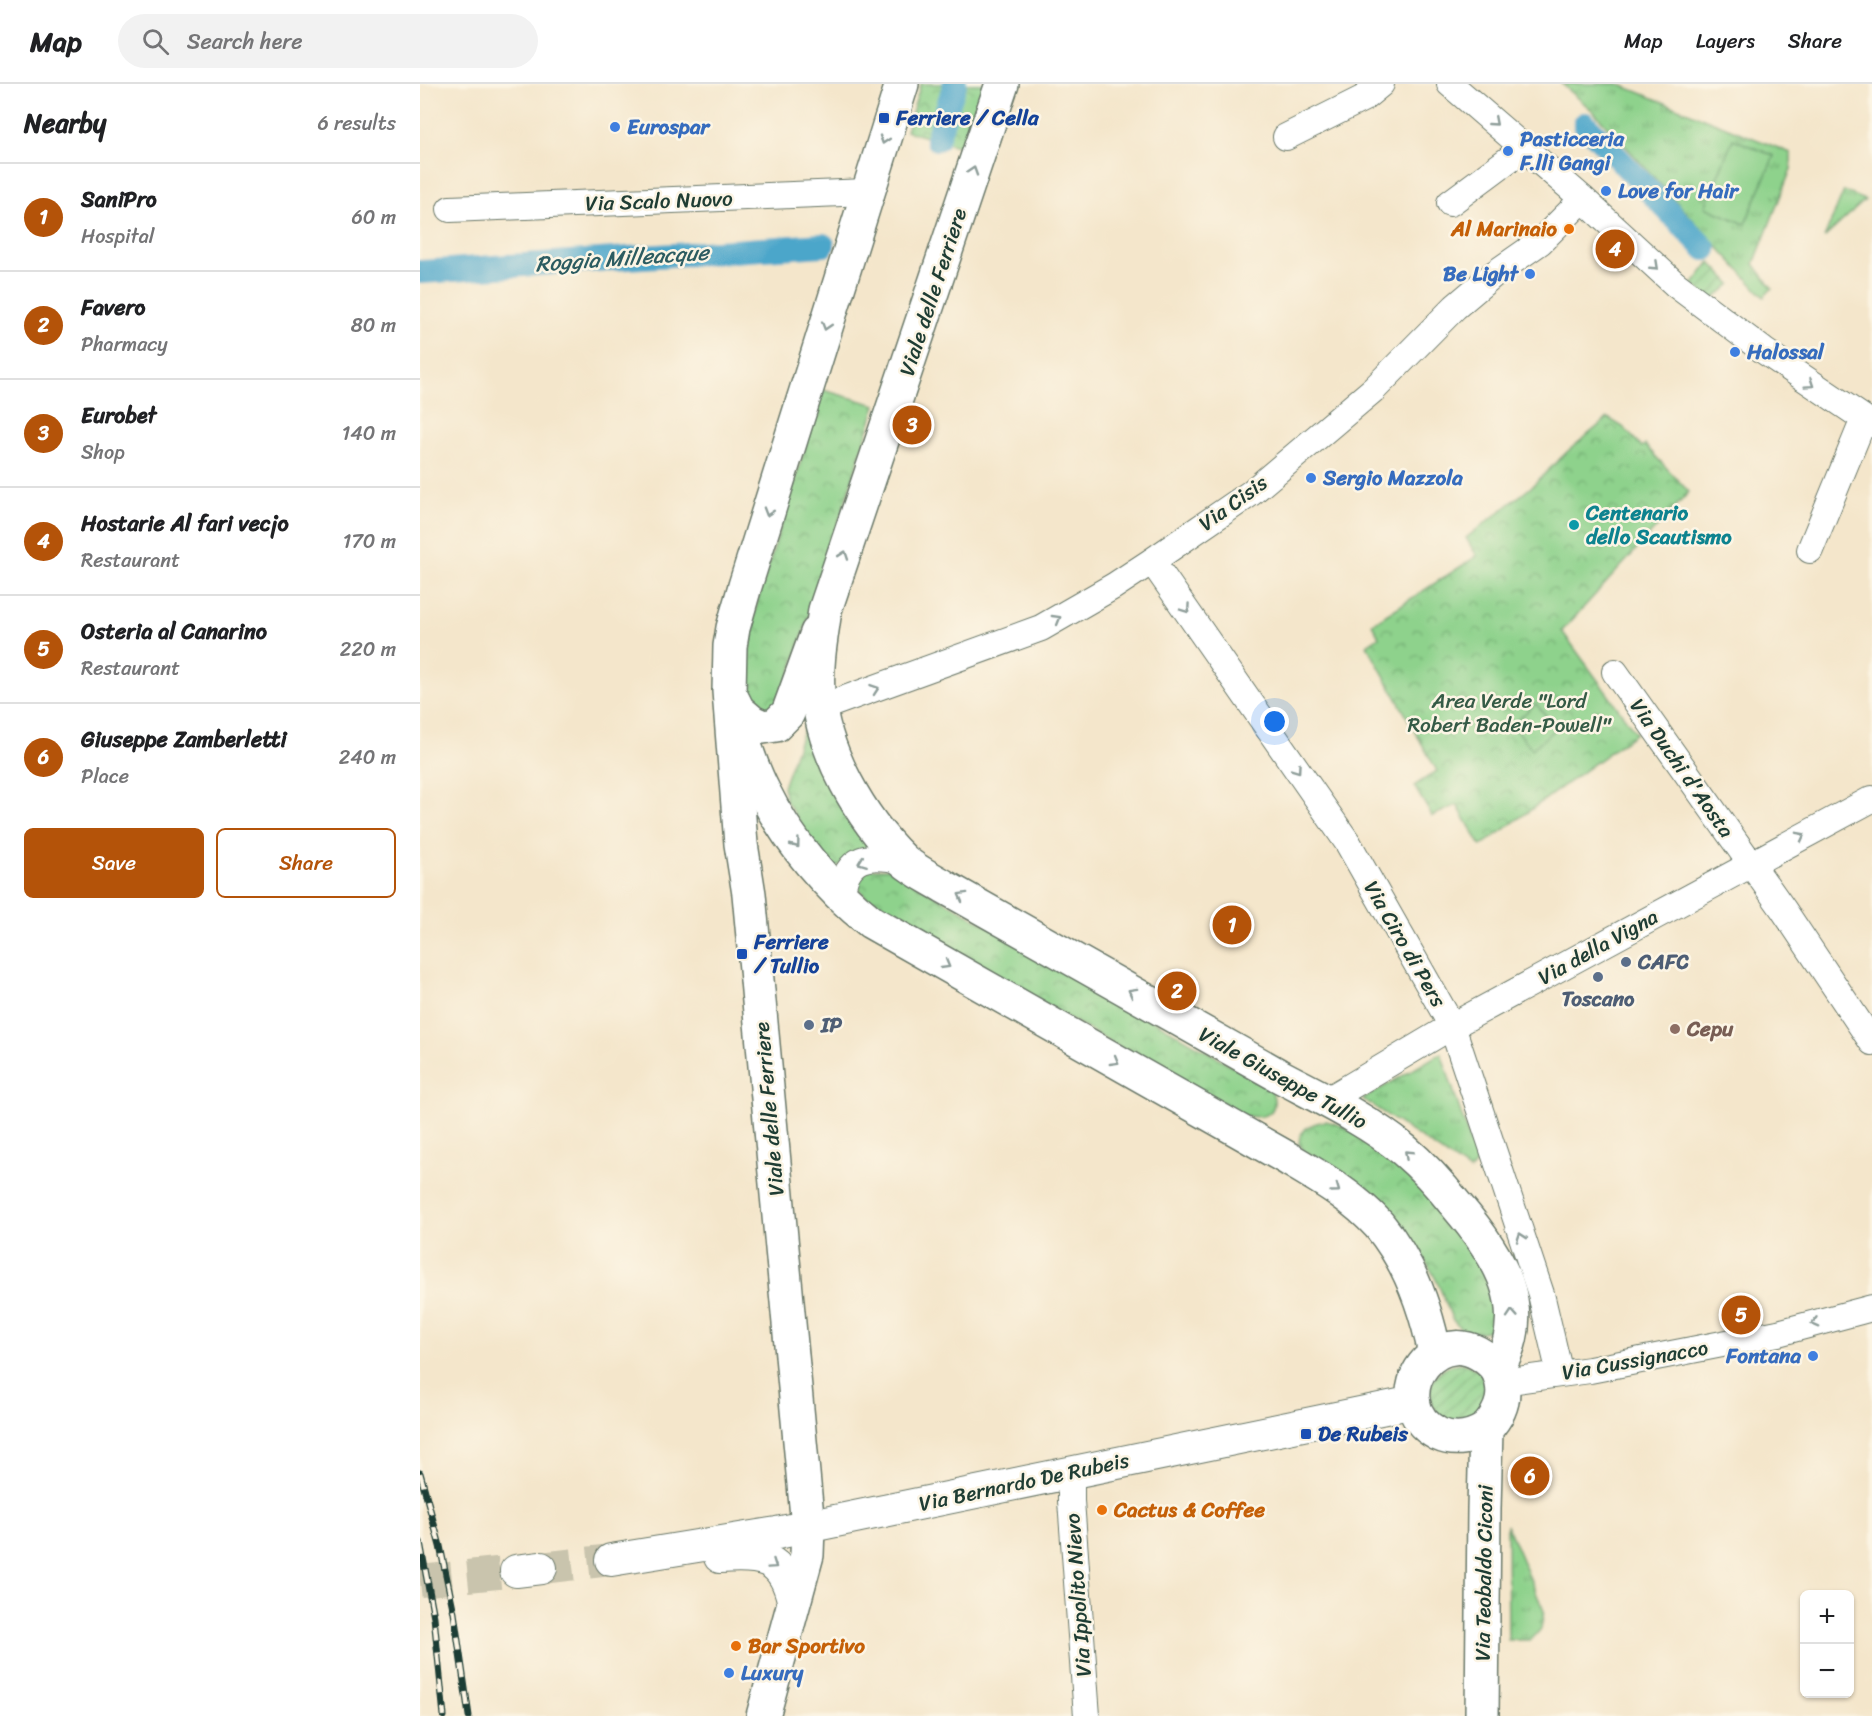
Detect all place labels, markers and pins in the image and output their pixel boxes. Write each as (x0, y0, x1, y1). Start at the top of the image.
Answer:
place label: Ferriere / Cella (895, 99, 1040, 137)
place label: Eurospar (627, 108, 711, 146)
marker: Ferriere / Cella (877, 111, 891, 125)
marker: Eurospar (608, 120, 622, 134)
place label: Pasticceria F.lli Gangi (1519, 120, 1625, 182)
marker: Pasticceria F.lli Gangi (1501, 144, 1515, 158)
place label: Love for Hair (1618, 172, 1740, 210)
marker: Love for Hair (1599, 184, 1613, 198)
place label: Al Marinaio (1450, 210, 1557, 248)
marker: Al Marinaio (1562, 222, 1576, 236)
pin: 4 (1596, 226, 1634, 272)
place label: Be Light (1443, 255, 1520, 293)
marker: Be Light (1523, 267, 1537, 281)
place label: Halossal (1746, 333, 1825, 371)
marker: Halossal (1728, 345, 1742, 359)
pin: 3 (892, 402, 932, 448)
place label: Sergio Mazzola (1322, 459, 1463, 497)
marker: Sergio Mazzola (1304, 471, 1318, 485)
place label: Centenario dello Scautismo (1585, 494, 1732, 556)
marker: Centenario dello Scautismo (1567, 518, 1581, 532)
pin: 1 (1212, 902, 1252, 948)
place label: Ferriere / Tullio (753, 923, 829, 985)
place label: CAFC (1637, 943, 1689, 981)
marker: Ferriere / Tullio (735, 947, 749, 961)
marker: CAFC (1619, 955, 1633, 969)
pin: 2 (1158, 968, 1197, 1014)
marker: Toscano (1591, 970, 1605, 984)
place label: Toscano (1562, 980, 1635, 1018)
place label: IP (820, 1006, 842, 1044)
place label: Cepu (1686, 1010, 1734, 1048)
marker: IP (802, 1018, 816, 1032)
marker: Cepu (1668, 1022, 1682, 1036)
pin: 5 (1722, 1292, 1760, 1338)
place label: Fontana (1725, 1337, 1801, 1375)
marker: Fontana (1806, 1349, 1820, 1363)
place label: De Rubeis (1318, 1415, 1408, 1453)
marker: De Rubeis (1299, 1427, 1313, 1441)
pin: 6 (1510, 1454, 1550, 1498)
place label: Cactus & Coffee (1113, 1491, 1265, 1529)
marker: Cactus & Coffee (1095, 1503, 1109, 1517)
place label: Bar Sportivo (748, 1627, 865, 1665)
marker: Bar Sportivo (729, 1639, 743, 1653)
place label: Luxury (741, 1654, 805, 1692)
marker: Luxury (722, 1666, 736, 1680)

